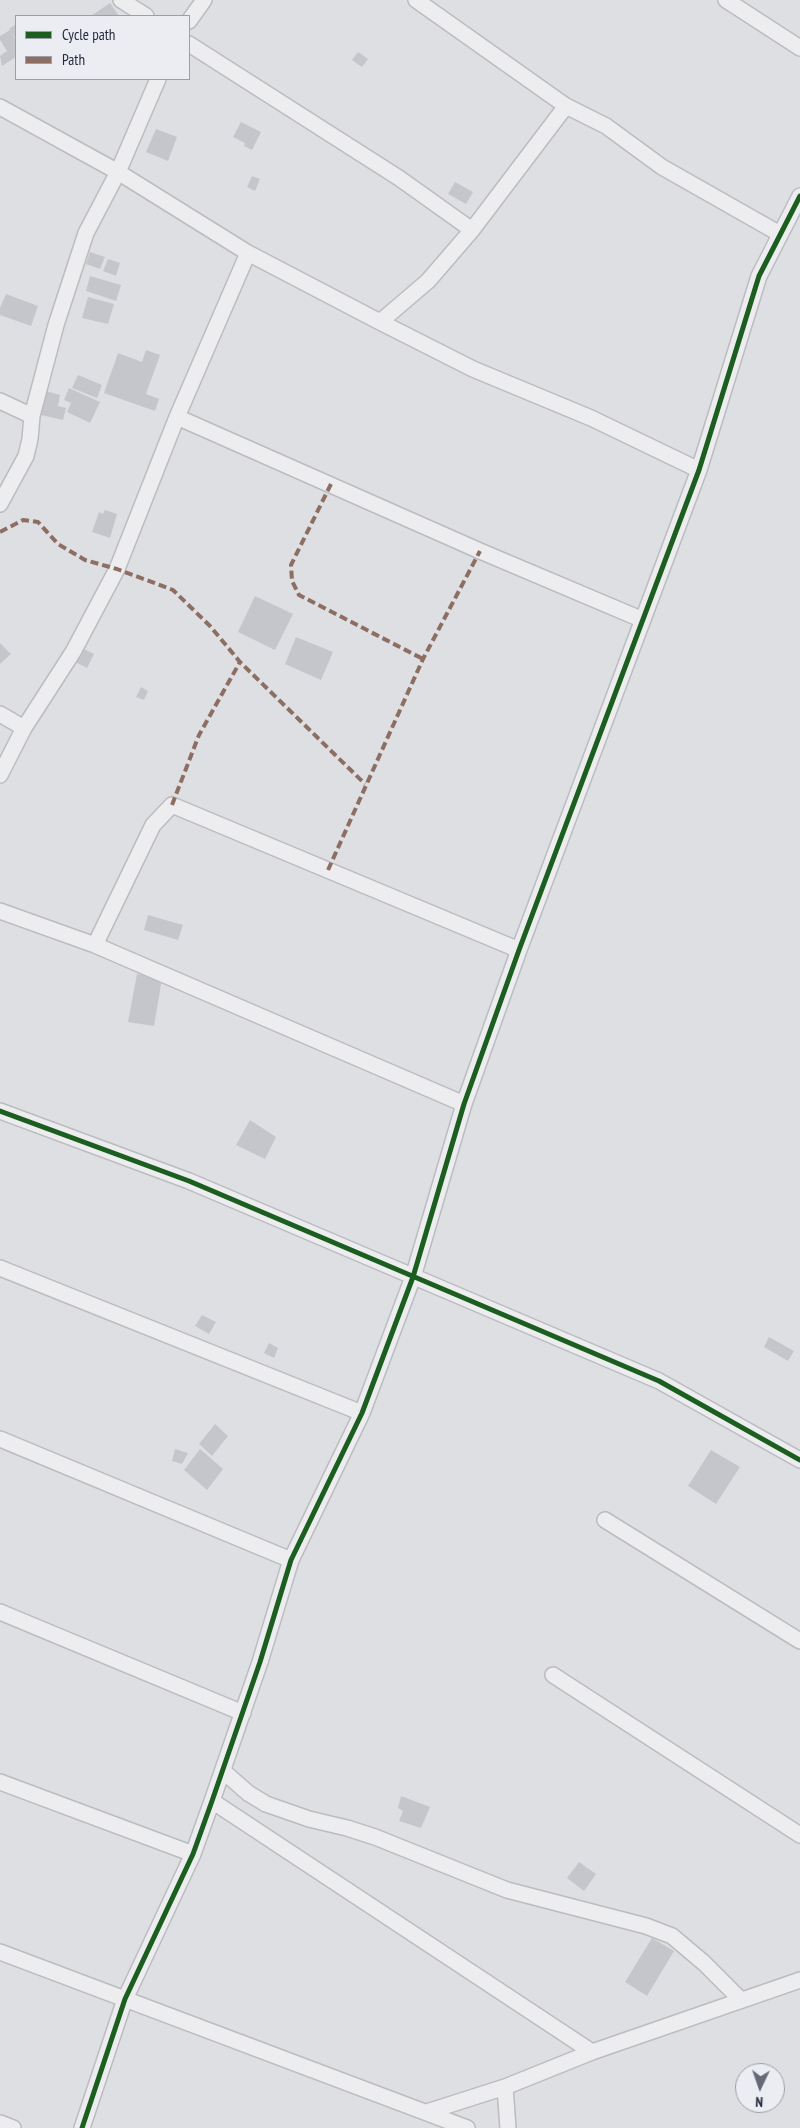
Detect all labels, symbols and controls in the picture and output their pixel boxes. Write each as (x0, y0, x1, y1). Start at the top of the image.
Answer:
legend (15, 15, 190, 80)
text: Cycle path (62, 25, 115, 44)
text: Path (62, 50, 85, 69)
north arrow (735, 2063, 785, 2113)
text: N (755, 2093, 764, 2111)

